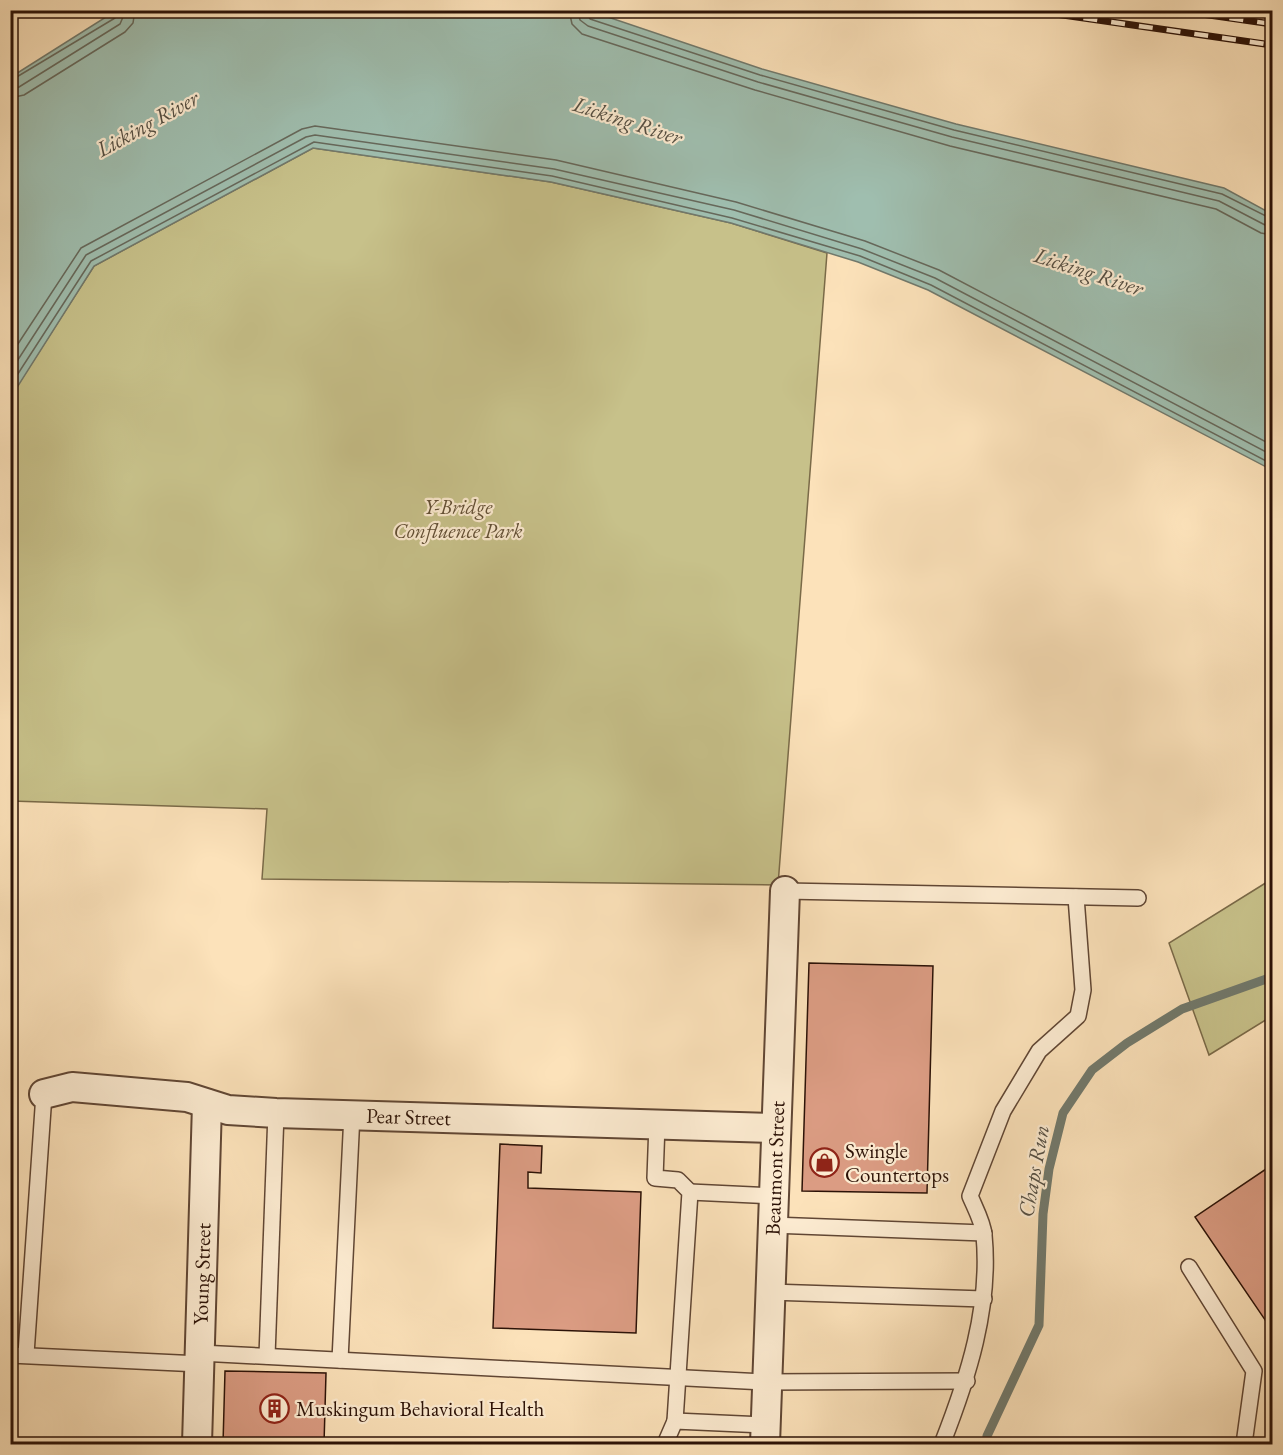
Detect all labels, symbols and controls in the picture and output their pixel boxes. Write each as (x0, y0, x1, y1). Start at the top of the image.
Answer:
water label: Licking River (90, 83, 205, 164)
water label: Licking River (569, 89, 688, 152)
water label: Licking River (1030, 240, 1149, 303)
park label: Y-Bridge Confluence Park (393, 493, 523, 544)
street label: Beaumont Street (759, 1100, 790, 1236)
street label: Pear Street (366, 1102, 452, 1131)
water label: Chaps Run (1011, 1123, 1056, 1219)
place label: Swingle Countertops (845, 1137, 949, 1188)
shop icon: Swingle Countertops (808, 1147, 840, 1179)
street label: Young Street (187, 1222, 217, 1326)
building icon: Muskingum Behavioral Health (259, 1393, 291, 1425)
place label: Muskingum Behavioral Health (296, 1395, 544, 1422)

